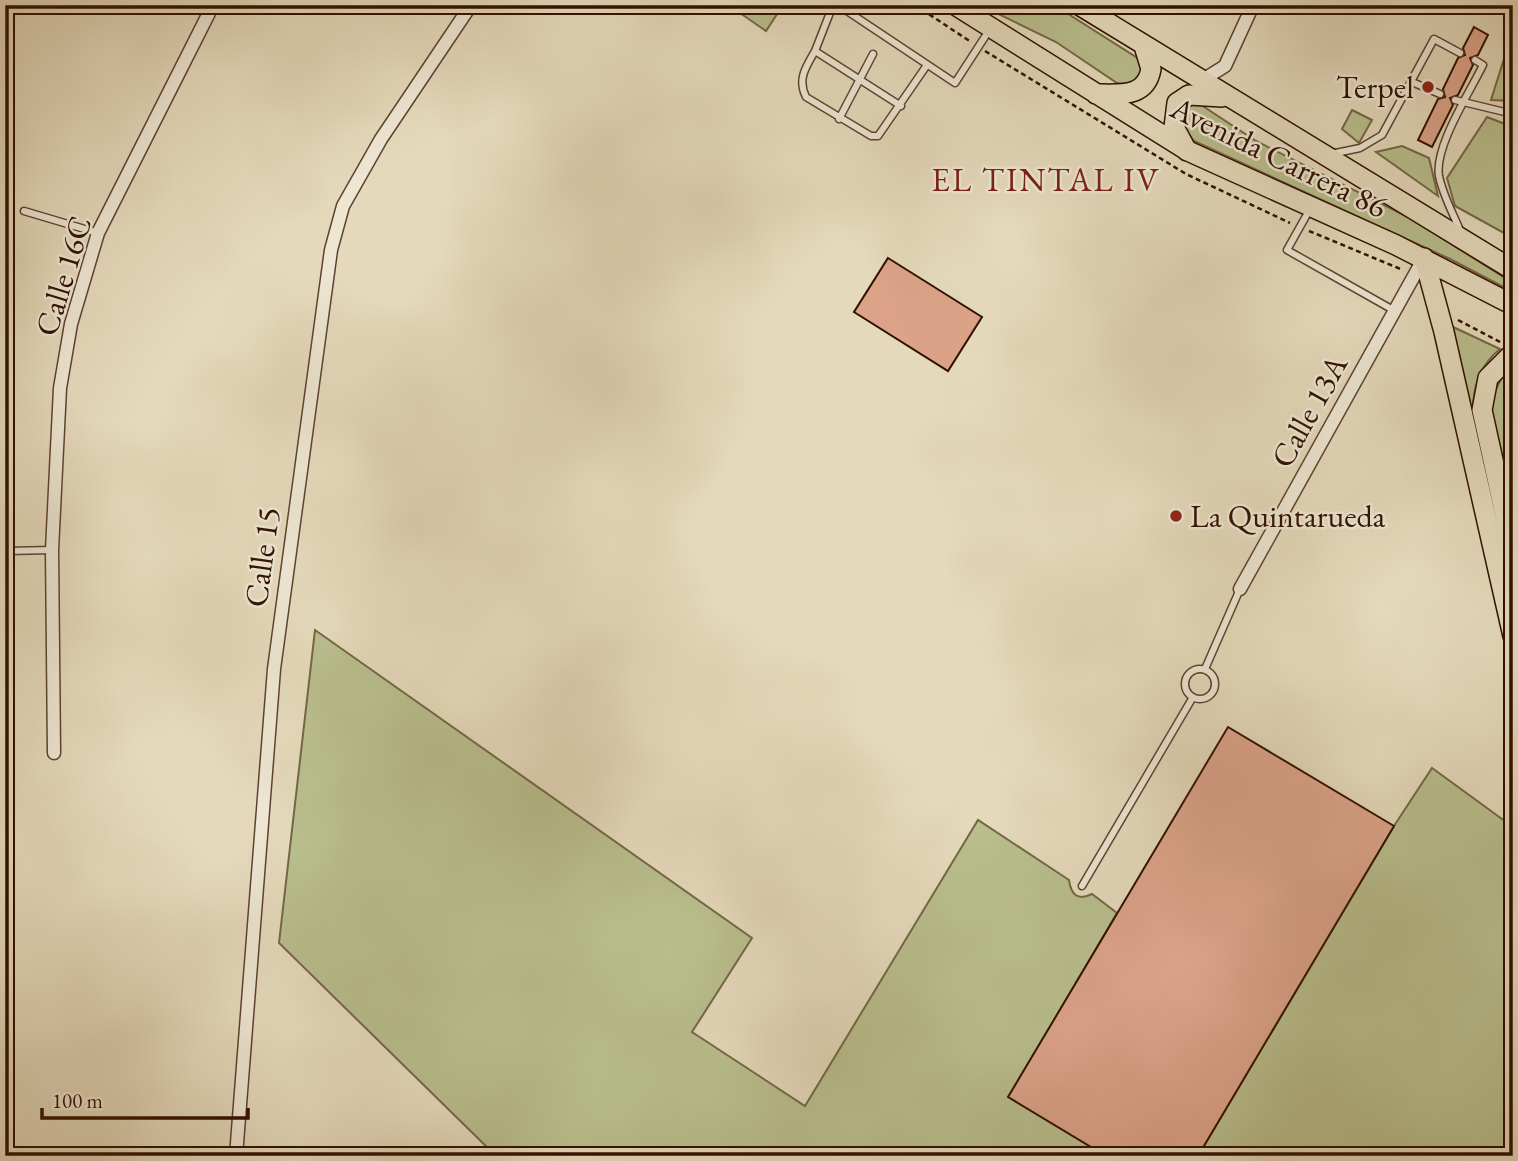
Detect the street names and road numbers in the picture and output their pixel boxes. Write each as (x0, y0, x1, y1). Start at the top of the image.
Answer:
street label: Avenida Carrera 86 (1163, 86, 1394, 228)
street label: Calle 16C (25, 211, 101, 341)
street label: Calle 13A (1261, 346, 1357, 475)
street label: Calle 15 (234, 504, 290, 610)

